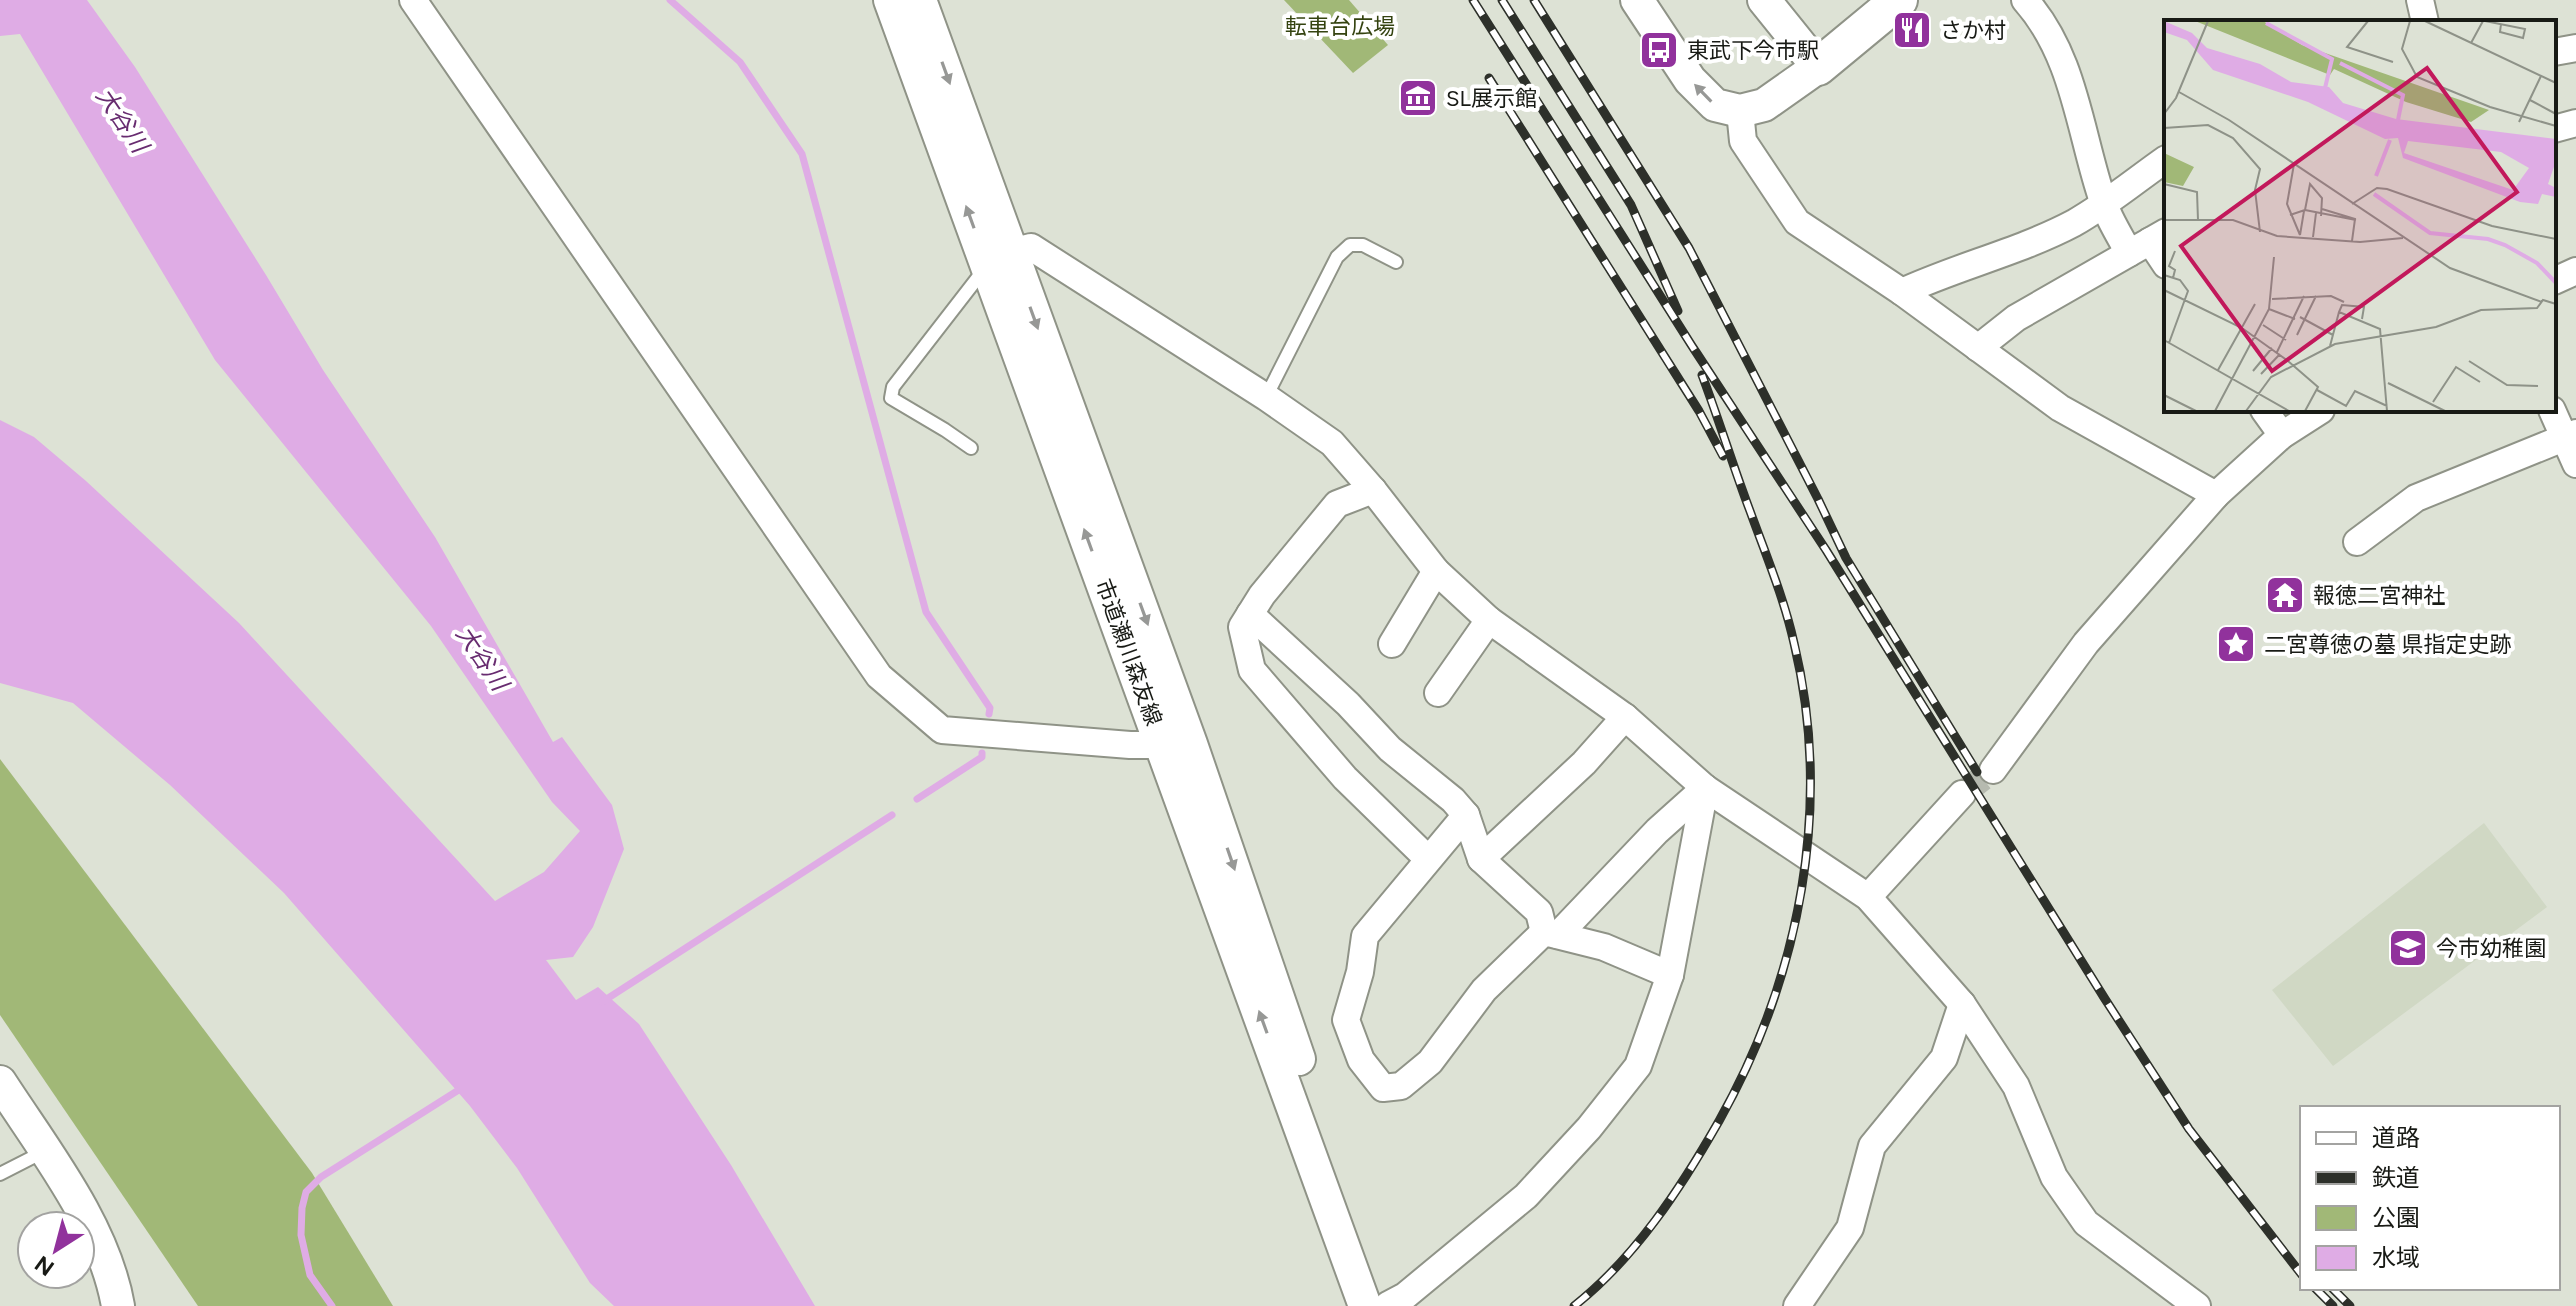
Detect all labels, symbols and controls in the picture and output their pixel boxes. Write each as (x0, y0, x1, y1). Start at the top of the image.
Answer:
restaurant icon: さか村 (1891, 9, 1933, 51)
park label: 転車台広場 (1285, 13, 1395, 40)
place label: さか村 (1940, 17, 2006, 44)
inset map (2164, 20, 2556, 412)
bus stop icon: 東武下今市駅 (1638, 29, 1680, 71)
place label: 東武下今市駅 (1687, 37, 1819, 64)
one-way arrow (941, 61, 953, 85)
museum icon: SL展示館 (1397, 77, 1439, 119)
water label: 大谷川 (90, 82, 156, 160)
one-way arrow (1694, 84, 1713, 103)
place label: SL展示館 (1446, 85, 1537, 112)
one-way arrow (963, 205, 976, 229)
one-way arrow (1028, 306, 1041, 330)
one-way arrow (1082, 528, 1094, 552)
temple icon: 報徳二宮神社 (2264, 574, 2306, 616)
street label: 市道瀬川森友線 (1090, 575, 1168, 729)
place label: 報徳二宮神社 (2313, 582, 2445, 609)
one-way arrow (1138, 603, 1150, 627)
water label: 大谷川 (450, 620, 516, 698)
place icon: 二宮尊徳の墓 県指定史跡 (2215, 623, 2257, 665)
place label: 二宮尊徳の墓 県指定史跡 (2264, 631, 2511, 658)
one-way arrow (1225, 848, 1237, 872)
school or university icon: 今市幼稚園 (2387, 927, 2429, 969)
place label: 今市幼稚園 (2436, 935, 2546, 962)
one-way arrow (1256, 1010, 1268, 1034)
legend (2300, 1106, 2560, 1290)
text: 道路 (2372, 1123, 2420, 1152)
text: 鉄道 (2372, 1163, 2420, 1192)
text: 公園 (2372, 1203, 2420, 1232)
north arrow (16, 1210, 96, 1290)
text: 水域 (2372, 1243, 2420, 1272)
text: N (30, 1250, 59, 1282)

